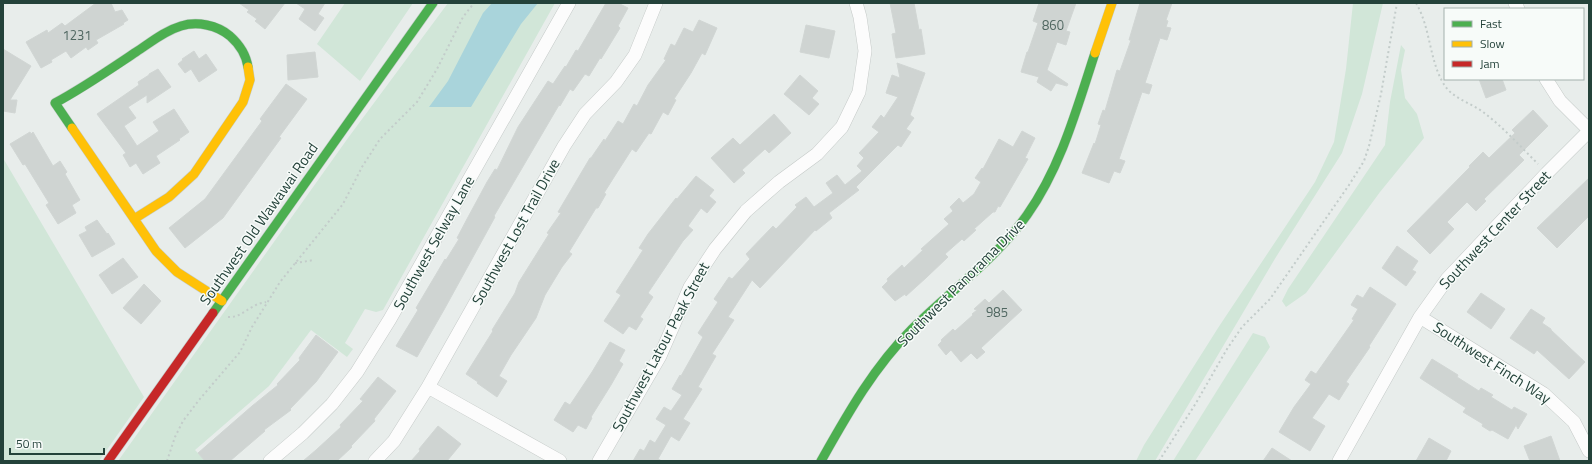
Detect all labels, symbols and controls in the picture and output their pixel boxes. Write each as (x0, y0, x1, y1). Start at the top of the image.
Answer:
legend (1444, 8, 1584, 80)
text: Fast (1480, 14, 1503, 33)
house number: 860 (1042, 15, 1064, 35)
house number: 1231 (62, 25, 92, 45)
text: Slow (1480, 34, 1505, 53)
text: Jam (1480, 54, 1500, 73)
street label: Southwest Old Wawawai Road (194, 138, 324, 310)
street label: Southwest Lost Trail Drive (466, 154, 565, 309)
street label: Southwest Center Street (1433, 164, 1557, 294)
street label: Southwest Selway Lane (387, 171, 480, 314)
street label: Southwest Panorama Drive (891, 213, 1030, 352)
street label: Southwest Latour Peak Street (606, 257, 715, 436)
house number: 985 (986, 302, 1008, 322)
street label: Southwest Finch Way (1429, 316, 1556, 409)
scale bar (10, 430, 104, 456)
text: 50 m (16, 434, 42, 453)

